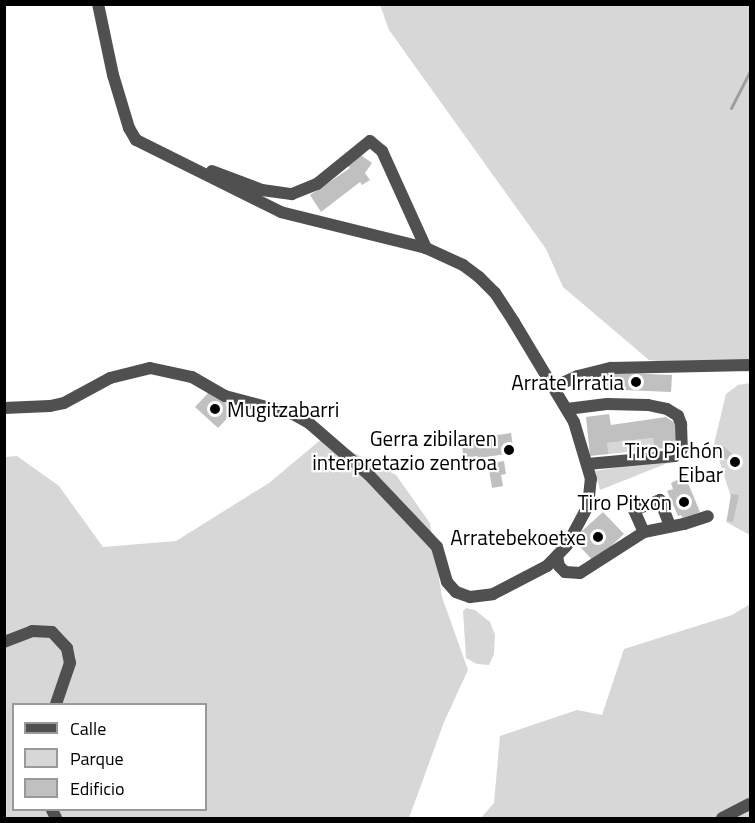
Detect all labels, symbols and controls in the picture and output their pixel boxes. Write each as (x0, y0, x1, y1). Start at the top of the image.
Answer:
place label: Arrate Irratia (511, 369, 624, 395)
marker: Arrate Irratia (629, 375, 643, 389)
place label: Mugitzabarri (227, 396, 339, 422)
marker: Mugitzabarri (208, 402, 222, 416)
place label: Gerra zibilaren interpretazio zentroa (312, 425, 497, 475)
place label: Tiro Pichón Eibar (625, 437, 723, 487)
marker: Gerra zibilaren interpretazio zentroa (502, 443, 516, 457)
marker: Tiro Pichón Eibar (728, 455, 742, 469)
place label: Tiro Pitxon (578, 489, 672, 515)
marker: Tiro Pitxon (677, 495, 691, 509)
place label: Arratebekoetxe (450, 524, 586, 550)
marker: Arratebekoetxe (591, 530, 605, 544)
legend (12, 703, 207, 811)
text: Calle (70, 715, 106, 742)
text: Parque (70, 745, 124, 772)
text: Edificio (70, 775, 124, 802)

